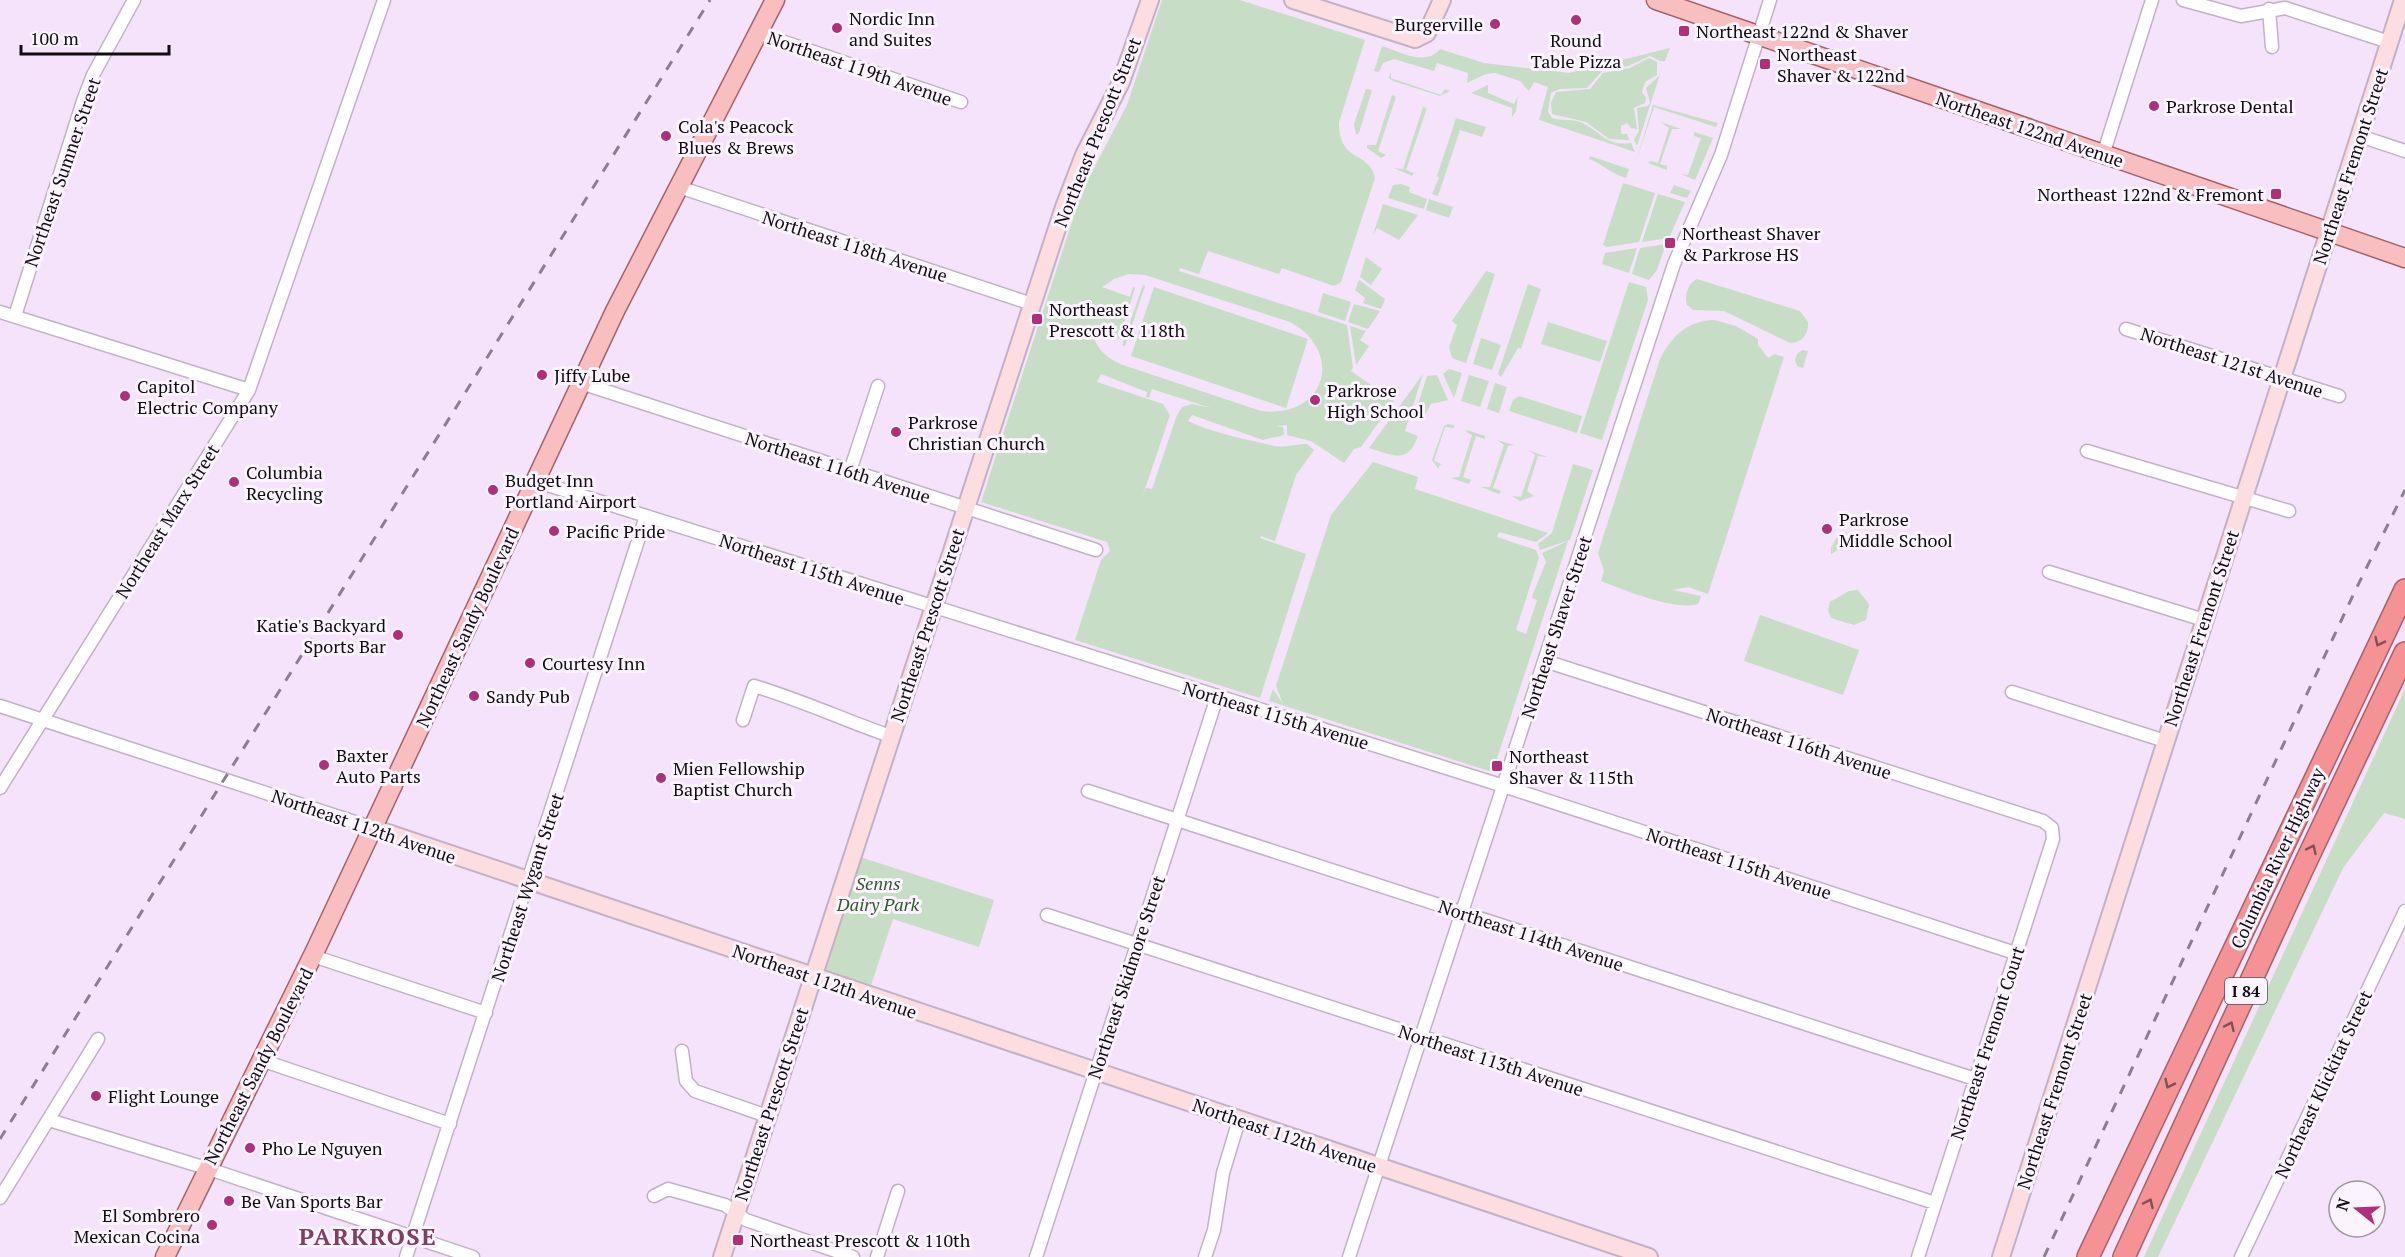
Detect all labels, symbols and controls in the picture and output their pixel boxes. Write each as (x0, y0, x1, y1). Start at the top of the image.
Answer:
place label: Nordic Inn and Suites (849, 6, 935, 51)
place label: Burgerville (1395, 12, 1483, 36)
marker: Round Table Pizza (1569, 13, 1583, 27)
marker: Burgerville (1488, 17, 1502, 31)
scale bar (21, 18, 170, 56)
place label: Northeast 122nd & Shaver (1696, 19, 1908, 43)
marker: Nordic Inn and Suites (830, 21, 844, 35)
marker: Northeast 122nd & Shaver (1677, 24, 1691, 38)
street label: Northeast 119th Avenue (765, 25, 955, 111)
text: 100 m (30, 26, 79, 50)
place label: Round Table Pizza (1531, 28, 1621, 73)
street label: Northeast Prescott Street (1048, 33, 1146, 230)
place label: Northeast Shaver & 122nd (1777, 42, 1905, 87)
marker: Northeast Shaver & 122nd (1758, 57, 1772, 71)
street label: Northeast Fremont Street (2307, 64, 2393, 267)
street label: Northeast Sumner Street (18, 74, 106, 270)
street label: Northeast 122nd Avenue (1933, 86, 2127, 172)
place label: Parkrose Dental (2166, 94, 2294, 118)
marker: Parkrose Dental (2147, 99, 2161, 113)
place label: Cola's Peacock Blues & Brews (678, 114, 794, 159)
marker: Cola's Peacock Blues & Brews (659, 129, 673, 143)
place label: Northeast 122nd & Fremont (2037, 182, 2264, 206)
marker: Northeast 122nd & Fremont (2269, 187, 2283, 201)
street label: Northeast 118th Avenue (759, 205, 951, 287)
place label: Northeast Shaver & Parkrose HS (1682, 221, 1820, 266)
marker: Northeast Shaver & Parkrose HS (1663, 236, 1677, 250)
place label: Northeast Prescott & 118th (1049, 297, 1185, 342)
marker: Northeast Prescott & 118th (1030, 312, 1044, 326)
street label: Northeast 121st Avenue (2138, 321, 2326, 403)
place label: Jiffy Lube (554, 363, 630, 387)
marker: Jiffy Lube (535, 368, 549, 382)
place label: Capitol Electric Company (137, 374, 279, 419)
place label: Parkrose High School (1327, 378, 1424, 423)
marker: Capitol Electric Company (118, 389, 132, 403)
marker: Parkrose High School (1308, 393, 1322, 407)
place label: Parkrose Christian Church (908, 410, 1045, 455)
marker: Parkrose Christian Church (889, 425, 903, 439)
street label: Northeast 116th Avenue (742, 426, 934, 508)
street label: Northeast Marx Street (110, 439, 224, 603)
place label: Columbia Recycling (246, 460, 323, 505)
place label: Budget Inn Portland Airport (505, 468, 637, 513)
marker: Columbia Recycling (227, 475, 241, 489)
marker: Budget Inn Portland Airport (486, 483, 500, 497)
place label: Parkrose Middle School (1839, 507, 1953, 552)
place label: Pacific Pride (566, 519, 665, 543)
marker: Parkrose Middle School (1820, 522, 1834, 536)
street label: Northeast Sandy Boulevard (410, 523, 524, 731)
marker: Pacific Pride (547, 524, 561, 538)
street label: Northeast Prescott Street (884, 525, 970, 725)
street label: Northeast Fremont Street (2158, 526, 2244, 729)
street label: Northeast 115th Avenue (716, 528, 908, 610)
street label: Northeast Shaver Street (1515, 532, 1597, 721)
place label: Katie's Backyard Sports Bar (256, 613, 386, 658)
marker: Katie's Backyard Sports Bar (391, 628, 405, 642)
one-way arrow (2375, 636, 2387, 647)
place label: Courtesy Inn (542, 651, 645, 675)
marker: Courtesy Inn (523, 656, 537, 670)
street label: Northeast 115th Avenue (1180, 675, 1372, 755)
place label: Sandy Pub (486, 684, 570, 708)
marker: Sandy Pub (467, 689, 481, 703)
street label: Northeast 116th Avenue (1703, 702, 1895, 784)
place label: Baxter Auto Parts (336, 743, 421, 788)
place label: Northeast Shaver & 115th (1509, 744, 1634, 789)
place label: Mien Fellowship Baptist Church (673, 756, 805, 801)
marker: Baxter Auto Parts (317, 758, 331, 772)
marker: Northeast Shaver & 115th (1490, 759, 1504, 773)
street label: Columbia River Highway (2225, 763, 2330, 952)
marker: Mien Fellowship Baptist Church (654, 771, 668, 785)
street label: Northeast 112th Avenue (269, 783, 459, 869)
street label: Northeast Wygant Street (485, 789, 569, 984)
street label: Northeast 115th Avenue (1643, 822, 1835, 904)
one-way arrow (2304, 844, 2316, 855)
park label: Senns Dairy Park (836, 871, 919, 916)
street label: Northeast Skidmore Street (1082, 872, 1170, 1082)
street label: Northeast 114th Avenue (1435, 894, 1627, 976)
street label: Northeast 112th Avenue (730, 938, 920, 1024)
street label: Northeast Fremont Court (1944, 943, 2030, 1143)
street label: Northeast Sandy Boulevard (198, 964, 318, 1168)
road number: I 84 (2225, 978, 2267, 1004)
street label: Northeast Klickitat Street (2269, 986, 2377, 1182)
street label: Northeast Fremont Street (2011, 989, 2097, 1192)
street label: Northeast Prescott Street (728, 1004, 814, 1204)
street label: Northeast 113th Avenue (1395, 1019, 1587, 1101)
one-way arrow (2223, 1022, 2235, 1033)
one-way arrow (2164, 1077, 2176, 1088)
place label: Flight Lounge (108, 1084, 219, 1108)
marker: Flight Lounge (89, 1089, 103, 1103)
street label: Northeast 112th Avenue (1190, 1092, 1380, 1178)
place label: Pho Le Nguyen (262, 1136, 383, 1160)
marker: Pho Le Nguyen (243, 1141, 257, 1155)
north arrow (2327, 1179, 2387, 1239)
place label: Be Van Sports Bar (241, 1189, 383, 1213)
marker: Be Van Sports Bar (222, 1194, 236, 1208)
text: N (2330, 1195, 2355, 1214)
one-way arrow (2142, 1199, 2154, 1210)
place label: El Sombrero Mexican Cocina (74, 1203, 200, 1248)
marker: El Sombrero Mexican Cocina (205, 1218, 219, 1232)
district label: PARKROSE (299, 1220, 437, 1252)
place label: Northeast Prescott & 110th (750, 1228, 971, 1252)
marker: Northeast Prescott & 110th (731, 1233, 745, 1247)

